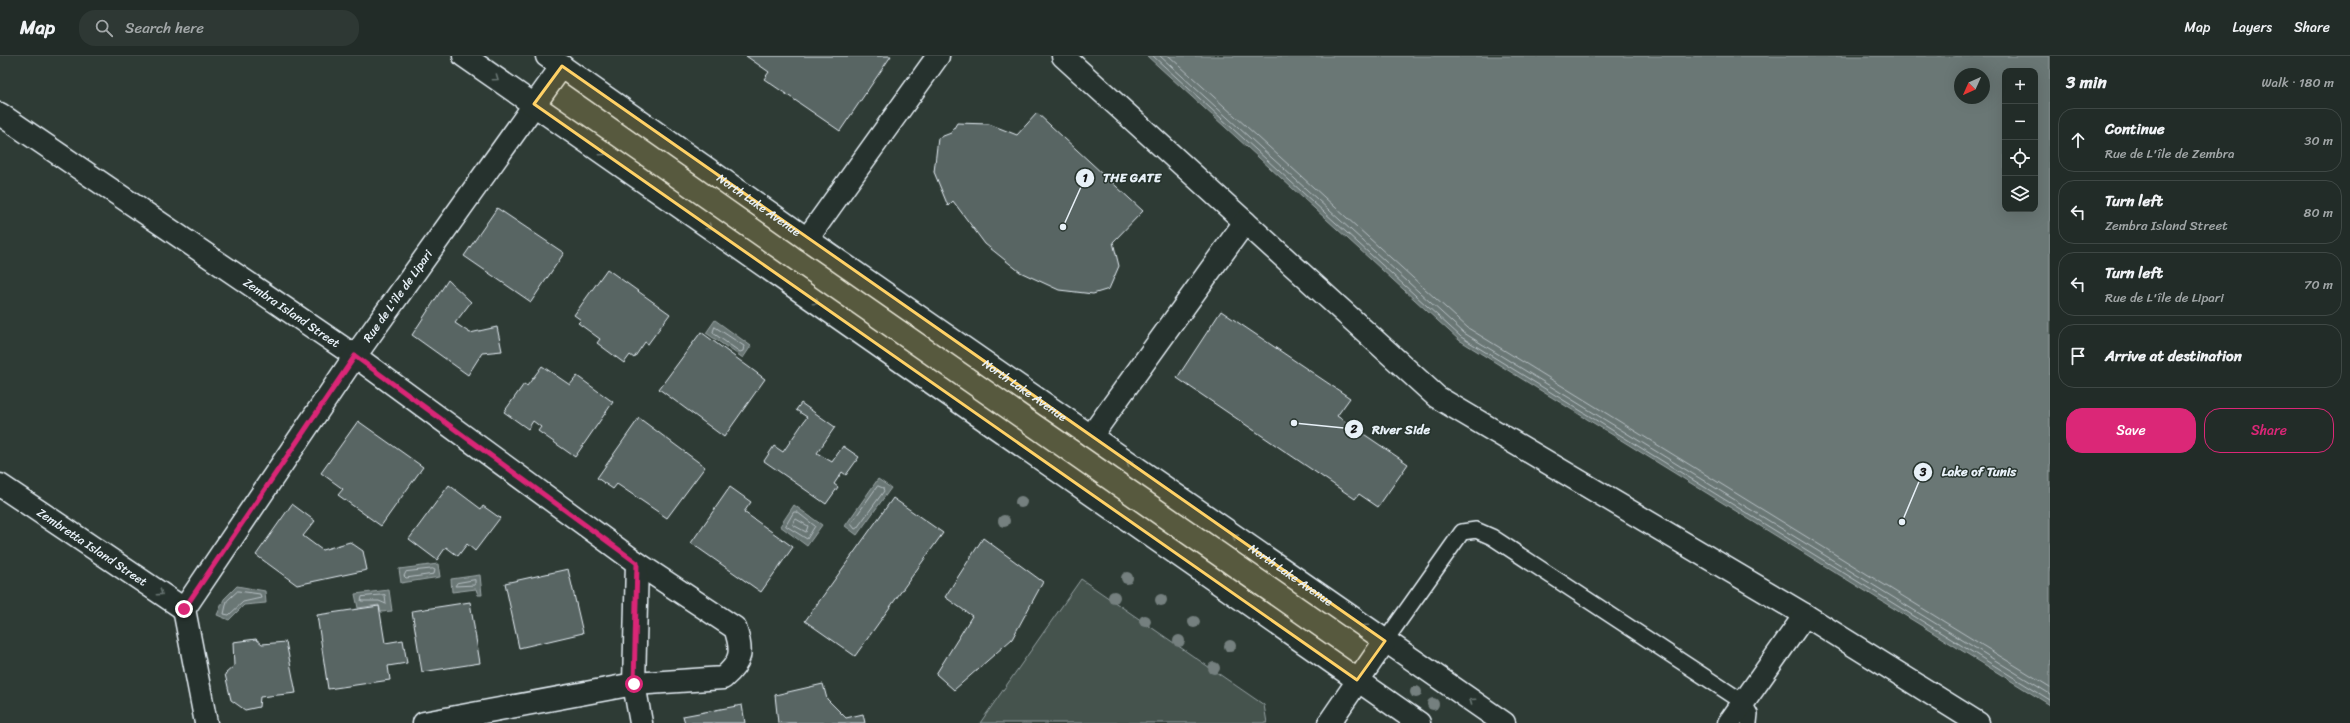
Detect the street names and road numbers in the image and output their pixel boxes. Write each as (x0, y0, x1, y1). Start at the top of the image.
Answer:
street label: North Lake Avenue (712, 167, 806, 243)
street label: Rue de L'île de Lipari (357, 244, 439, 347)
street label: Zembra Island Street (239, 272, 345, 354)
street label: North Lake Avenue (978, 353, 1072, 428)
street label: Zembretta Island Street (32, 502, 152, 592)
street label: North Lake Avenue (1244, 538, 1338, 612)

